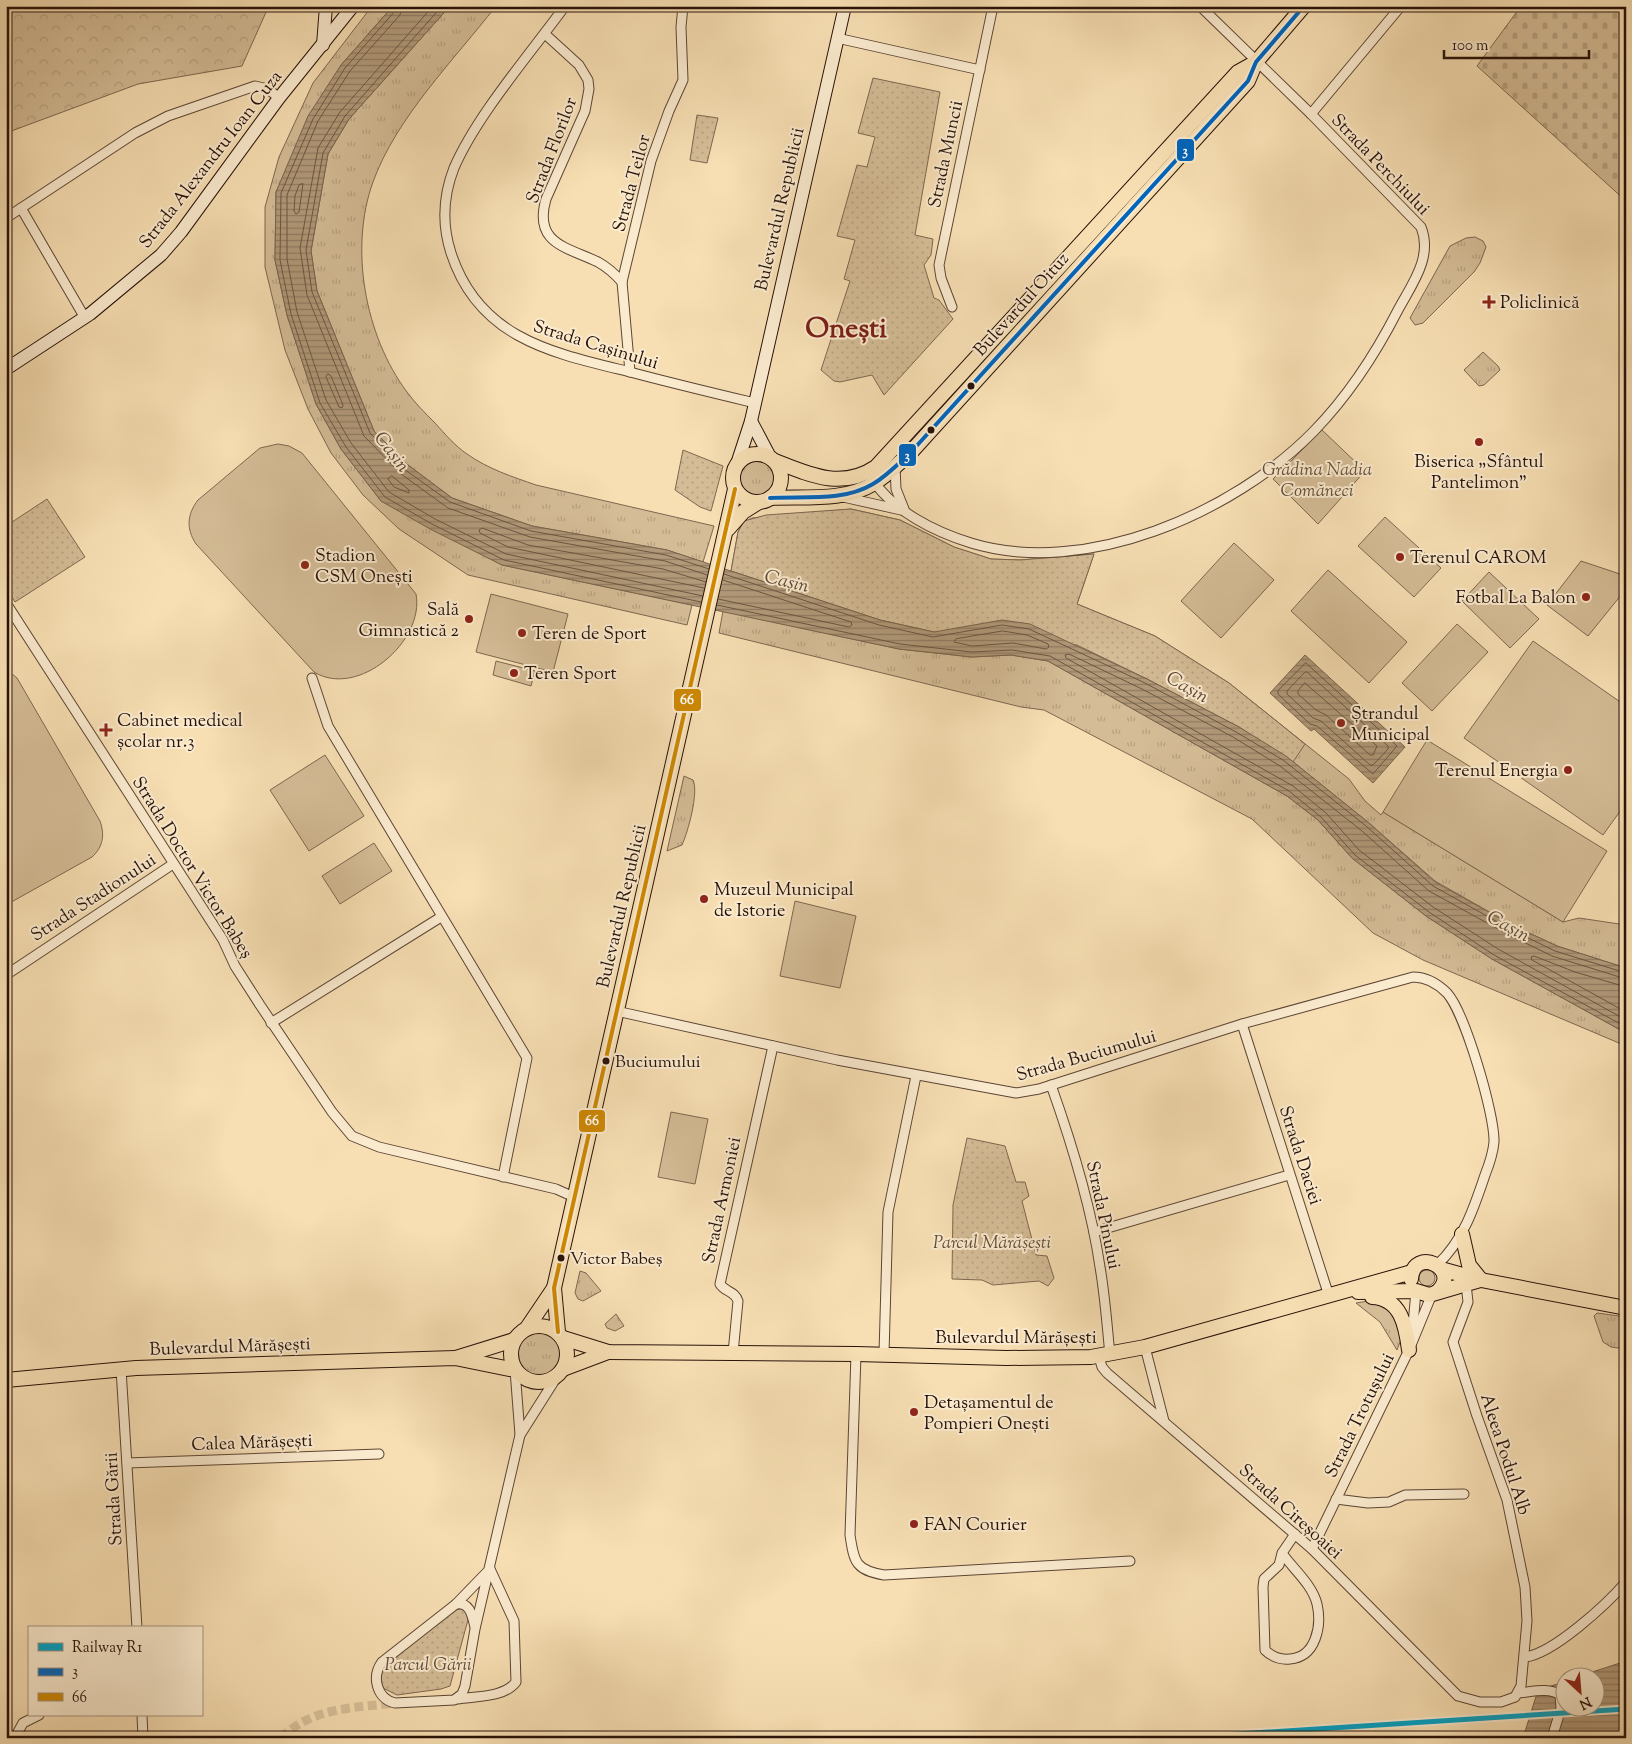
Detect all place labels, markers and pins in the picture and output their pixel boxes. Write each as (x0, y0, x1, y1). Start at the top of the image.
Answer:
place label: Policlinică (1500, 291, 1579, 317)
marker: Policlinică (1482, 295, 1496, 309)
unlabelled marker (966, 381, 976, 391)
unlabelled marker (926, 425, 936, 435)
marker: Biserica „Sfântul Pantelimon” (1473, 436, 1485, 448)
place label: Biserica „Sfântul Pantelimon” (1414, 450, 1544, 497)
place label: Stadion CSM Onești (315, 544, 413, 591)
place label: Terenul CAROM (1410, 546, 1547, 572)
marker: Terenul CAROM (1394, 551, 1406, 563)
marker: Stadion CSM Onești (299, 559, 311, 571)
place label: Fotbal La Balon (1456, 586, 1576, 612)
marker: Fotbal La Balon (1580, 591, 1592, 603)
place label: Sală Gimnastică 2 (358, 598, 460, 645)
marker: Sală Gimnastică 2 (463, 613, 475, 625)
place label: Teren de Sport (532, 622, 647, 648)
marker: Teren de Sport (516, 627, 528, 639)
place label: Teren Sport (524, 662, 617, 688)
marker: Teren Sport (508, 667, 520, 679)
place label: Ștrandul Municipal (1351, 702, 1430, 749)
place label: Cabinet medical școlar nr.3 (117, 709, 243, 756)
marker: Ștrandul Municipal (1335, 717, 1347, 729)
marker: Cabinet medical școlar nr.3 (99, 723, 113, 737)
place label: Terenul Energia (1435, 759, 1558, 785)
marker: Terenul Energia (1562, 764, 1574, 776)
place label: Muzeul Municipal de Istorie (714, 878, 854, 925)
marker: Muzeul Municipal de Istorie (698, 893, 710, 905)
place label: Buciumului (615, 1051, 701, 1075)
marker: Buciumului (601, 1056, 611, 1066)
place label: Victor Babeș (570, 1248, 663, 1272)
marker: Victor Babeș (556, 1253, 566, 1263)
place label: Detașamentul de Pompieri Onești (924, 1391, 1054, 1438)
marker: Detașamentul de Pompieri Onești (908, 1406, 920, 1418)
place label: FAN Courier (924, 1513, 1027, 1539)
marker: FAN Courier (908, 1518, 920, 1530)

